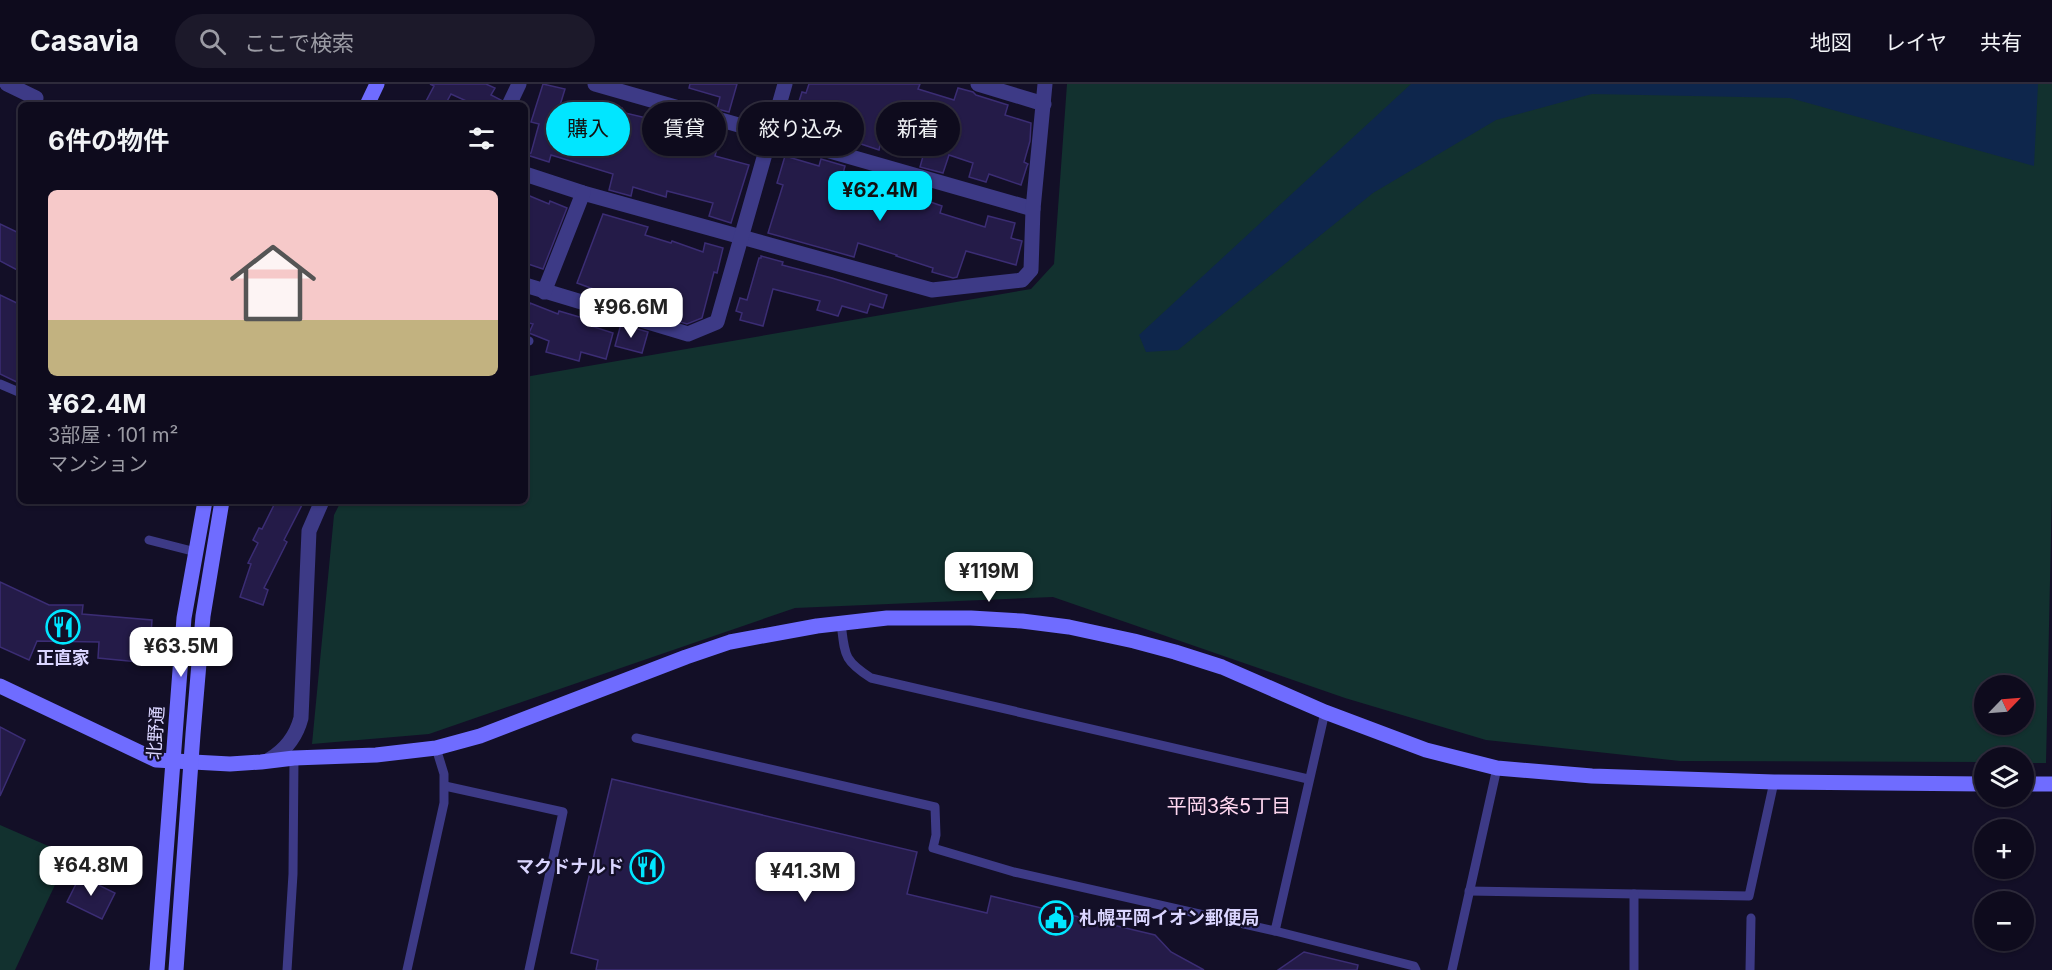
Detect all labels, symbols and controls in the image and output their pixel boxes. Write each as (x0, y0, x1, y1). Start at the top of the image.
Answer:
search box (175, 14, 595, 68)
text: Casavia (30, 24, 139, 58)
icon: search (196, 25, 229, 58)
text: ここで検索 (244, 30, 354, 56)
text: 地図 (1810, 30, 1852, 55)
text: レイヤ (1885, 30, 1947, 55)
text: 共有 (1980, 30, 2022, 55)
chip: 購入 (546, 102, 630, 156)
chip: 賃貸 (642, 102, 726, 156)
chip: 絞り込み (738, 102, 864, 156)
chip: 新着 (876, 102, 960, 156)
icon: filters (465, 122, 498, 155)
text: 6件の物件 (48, 125, 169, 156)
pin: ¥62.4M (831, 171, 929, 222)
text: ¥62.4M (842, 178, 918, 202)
icon: home (219, 229, 327, 337)
pin: ¥96.6M (582, 288, 680, 339)
text: ¥96.6M (594, 295, 668, 319)
text: ¥62.4M (48, 388, 147, 419)
text: 3部屋 · 101 m² (48, 423, 178, 447)
text: マンション (48, 452, 148, 476)
pin: ¥119M (947, 552, 1031, 603)
text: ¥119M (959, 559, 1019, 583)
restaurant icon: 正直家 (45, 609, 81, 645)
pin: ¥63.5M (132, 627, 230, 678)
text: ¥63.5M (144, 634, 218, 658)
place label: 正直家 (36, 647, 90, 668)
north arrow (1974, 675, 2034, 735)
map controls (1974, 675, 2034, 951)
street label: 北野通 (143, 705, 168, 761)
button: layers (1974, 747, 2034, 807)
district label: 平岡3条5丁目 (1167, 794, 1291, 818)
button: + (1974, 819, 2034, 879)
pin: ¥64.8M (42, 846, 140, 897)
restaurant icon: マクドナルド (629, 849, 665, 885)
pin: ¥41.3M (756, 852, 854, 903)
text: ¥64.8M (53, 853, 129, 877)
place label: マクドナルド (516, 856, 624, 877)
text: ¥41.3M (770, 859, 840, 883)
button: − (1974, 891, 2034, 951)
public building icon: 札幌平岡イオン郵便局 (1038, 900, 1074, 936)
place label: 札幌平岡イオン郵便局 (1079, 907, 1259, 928)

